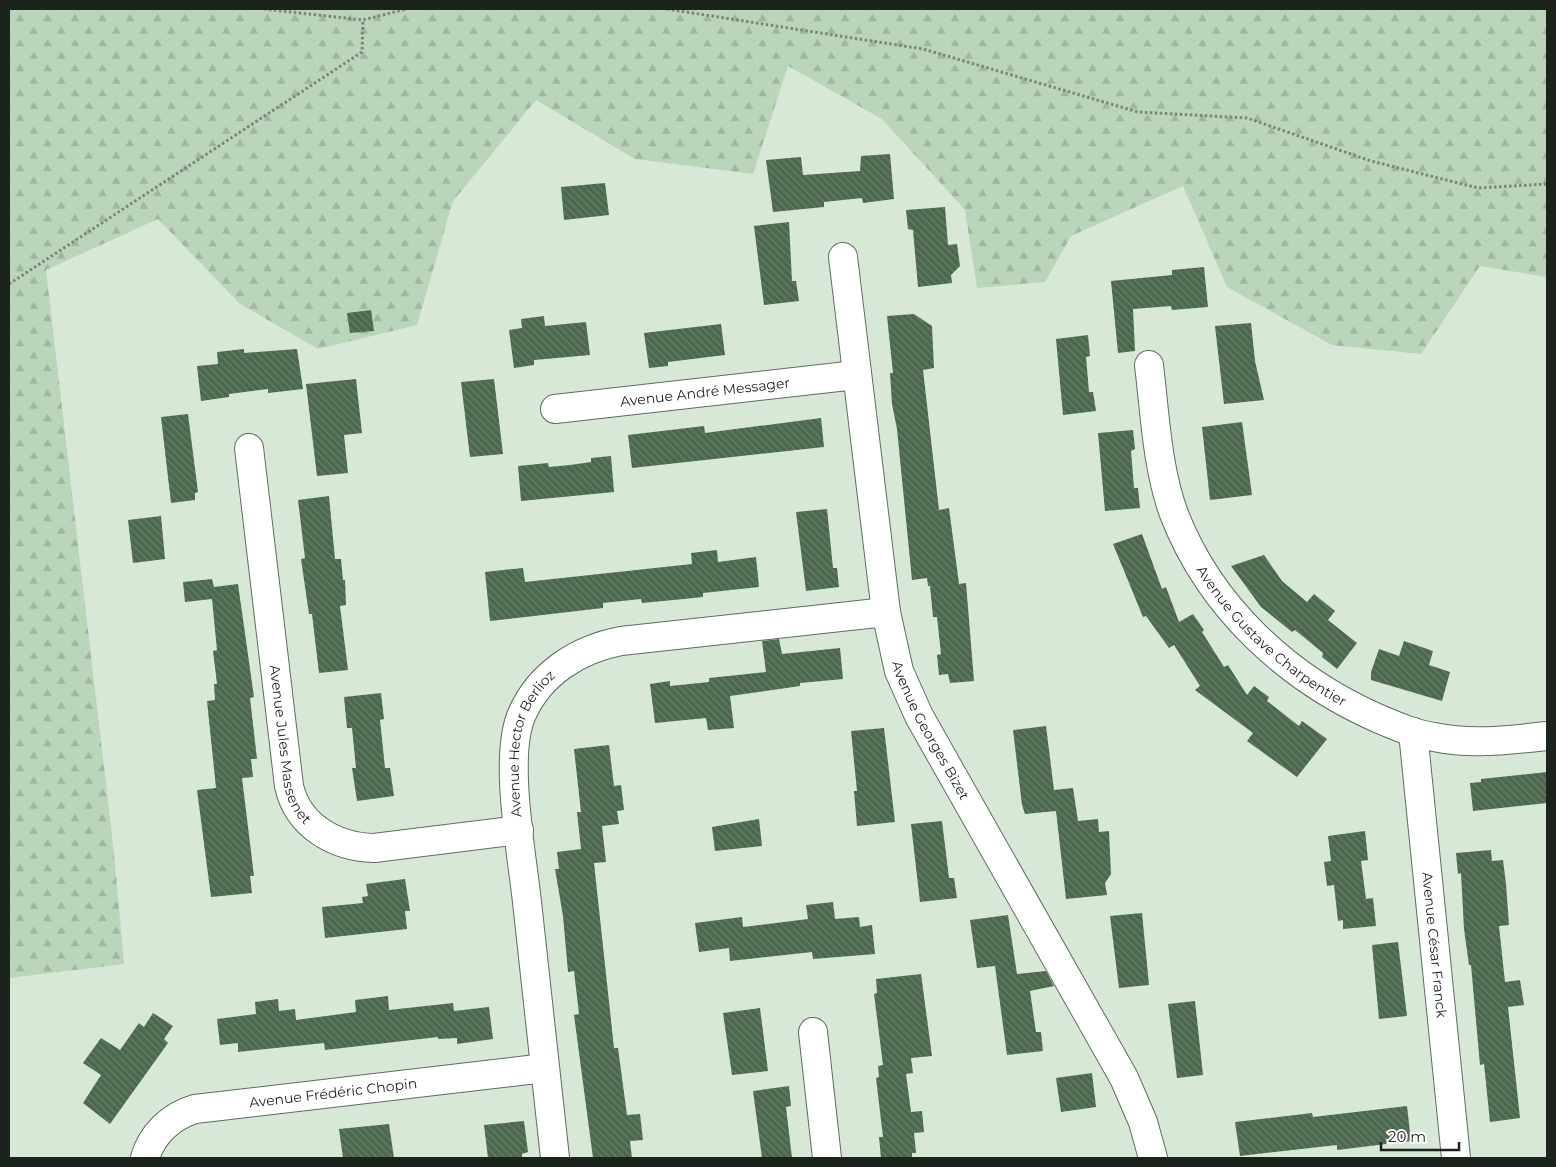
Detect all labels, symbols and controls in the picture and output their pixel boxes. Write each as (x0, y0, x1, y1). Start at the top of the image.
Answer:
street label: Avenue André Messager (619, 373, 791, 411)
street label: Avenue Gustave Charpentier (1193, 562, 1350, 710)
street label: Avenue Georges Bizet (888, 659, 974, 803)
street label: Avenue Jules Massenet (266, 664, 315, 828)
street label: Avenue Hector Berlioz (505, 666, 559, 818)
street label: Avenue César Franck (1418, 871, 1451, 1019)
street label: Avenue Frédéric Chopin (248, 1074, 418, 1112)
scale bar (1381, 1120, 1458, 1152)
text: 20 m (1388, 1127, 1426, 1146)

